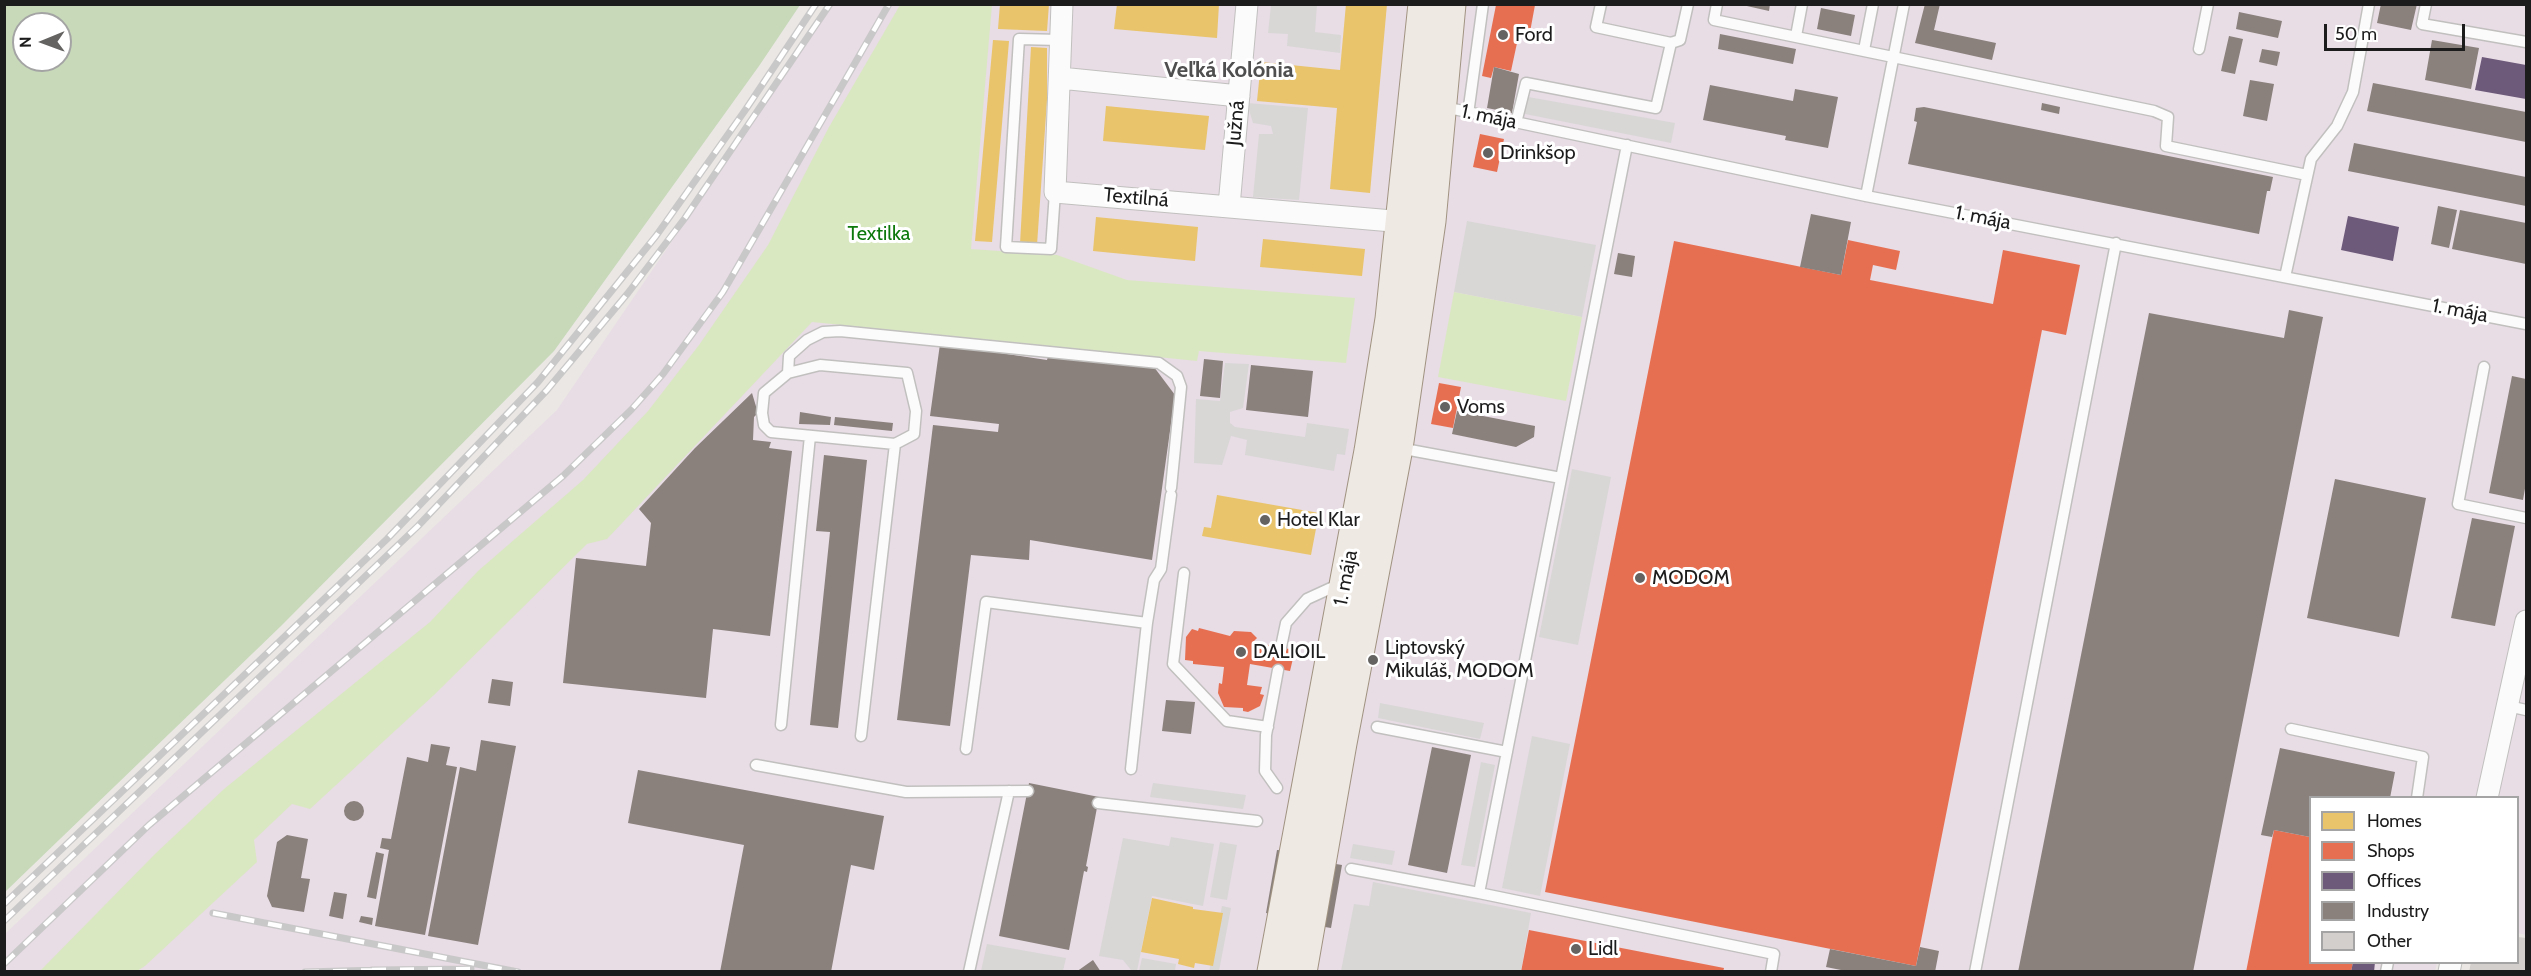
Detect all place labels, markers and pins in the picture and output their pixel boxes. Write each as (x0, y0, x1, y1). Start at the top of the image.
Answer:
place label: Ford (1515, 23, 1553, 47)
marker: Ford (1496, 28, 1510, 42)
place label: Drinkšop (1500, 141, 1576, 165)
marker: Drinkšop (1481, 146, 1495, 160)
place label: Voms (1457, 395, 1505, 419)
marker: Voms (1438, 400, 1452, 414)
place label: Hotel Klar (1277, 508, 1360, 532)
marker: Hotel Klar (1258, 513, 1272, 527)
place label: MODOM (1652, 566, 1730, 590)
marker: MODOM (1633, 571, 1647, 585)
place label: Liptovský Mikuláš, MODOM (1385, 636, 1534, 683)
place label: DALIOIL (1253, 640, 1325, 664)
marker: DALIOIL (1234, 645, 1248, 659)
marker: Liptovský Mikuláš, MODOM (1366, 653, 1380, 667)
place label: Lidl (1588, 937, 1618, 961)
marker: Lidl (1569, 942, 1583, 956)

